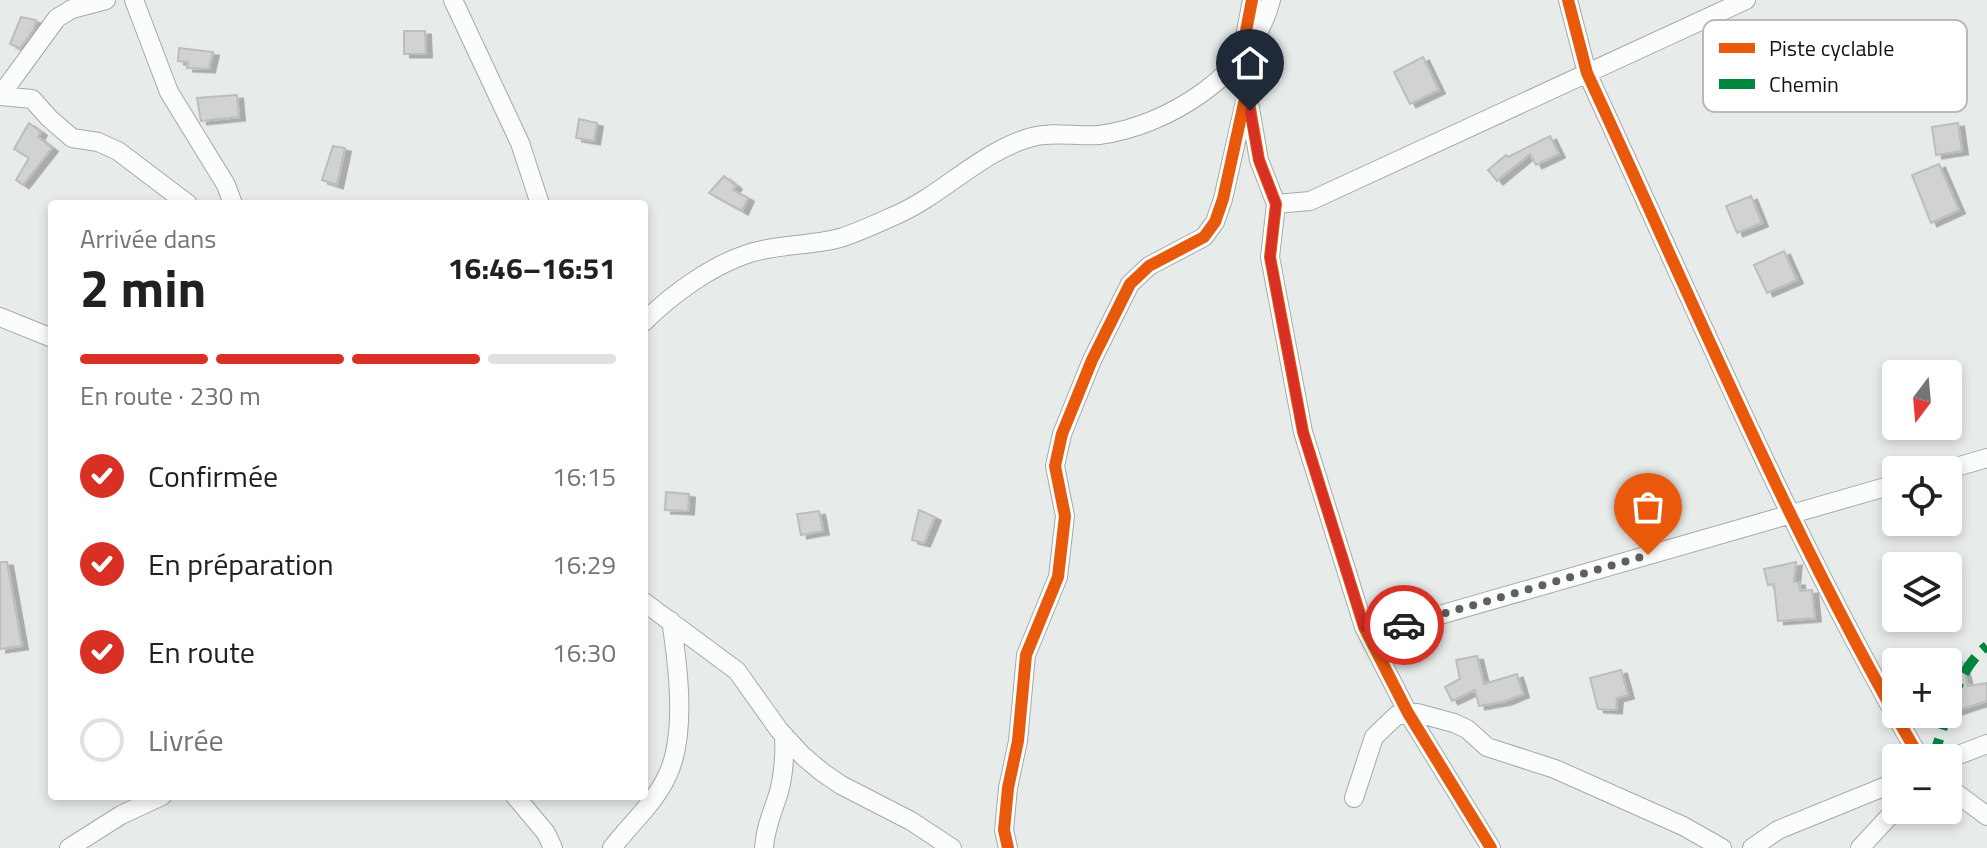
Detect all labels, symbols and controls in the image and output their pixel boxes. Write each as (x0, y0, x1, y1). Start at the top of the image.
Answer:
legend (1703, 20, 1967, 112)
pin (1216, 29, 1284, 111)
text: Piste cyclable (1769, 31, 1894, 65)
icon: home (1228, 41, 1272, 85)
text: Chemin (1769, 67, 1839, 101)
text: Arrivée dans (80, 219, 216, 258)
text: 16:46–16:51 (448, 245, 616, 291)
text: 2 min (80, 248, 206, 327)
north arrow (1882, 360, 1962, 440)
map controls (1882, 360, 1962, 824)
text: En route · 230 m (80, 376, 261, 415)
text: Confirmée (148, 453, 278, 499)
icon: check (80, 454, 124, 498)
button: locate (1882, 456, 1962, 536)
text: 16:15 (552, 457, 616, 496)
pin (1614, 473, 1682, 555)
icon: bag (1626, 485, 1670, 529)
text: En préparation (148, 541, 334, 587)
icon: check (80, 542, 124, 586)
text: 16:29 (552, 545, 616, 584)
button: layers (1882, 552, 1962, 632)
courier (1364, 585, 1444, 665)
icon: car (1382, 603, 1426, 647)
text: En route (148, 629, 255, 675)
icon: check (80, 630, 124, 674)
text: 16:30 (552, 633, 616, 672)
button: + (1882, 648, 1962, 728)
text: Livrée (148, 717, 224, 763)
button: − (1882, 744, 1962, 824)

